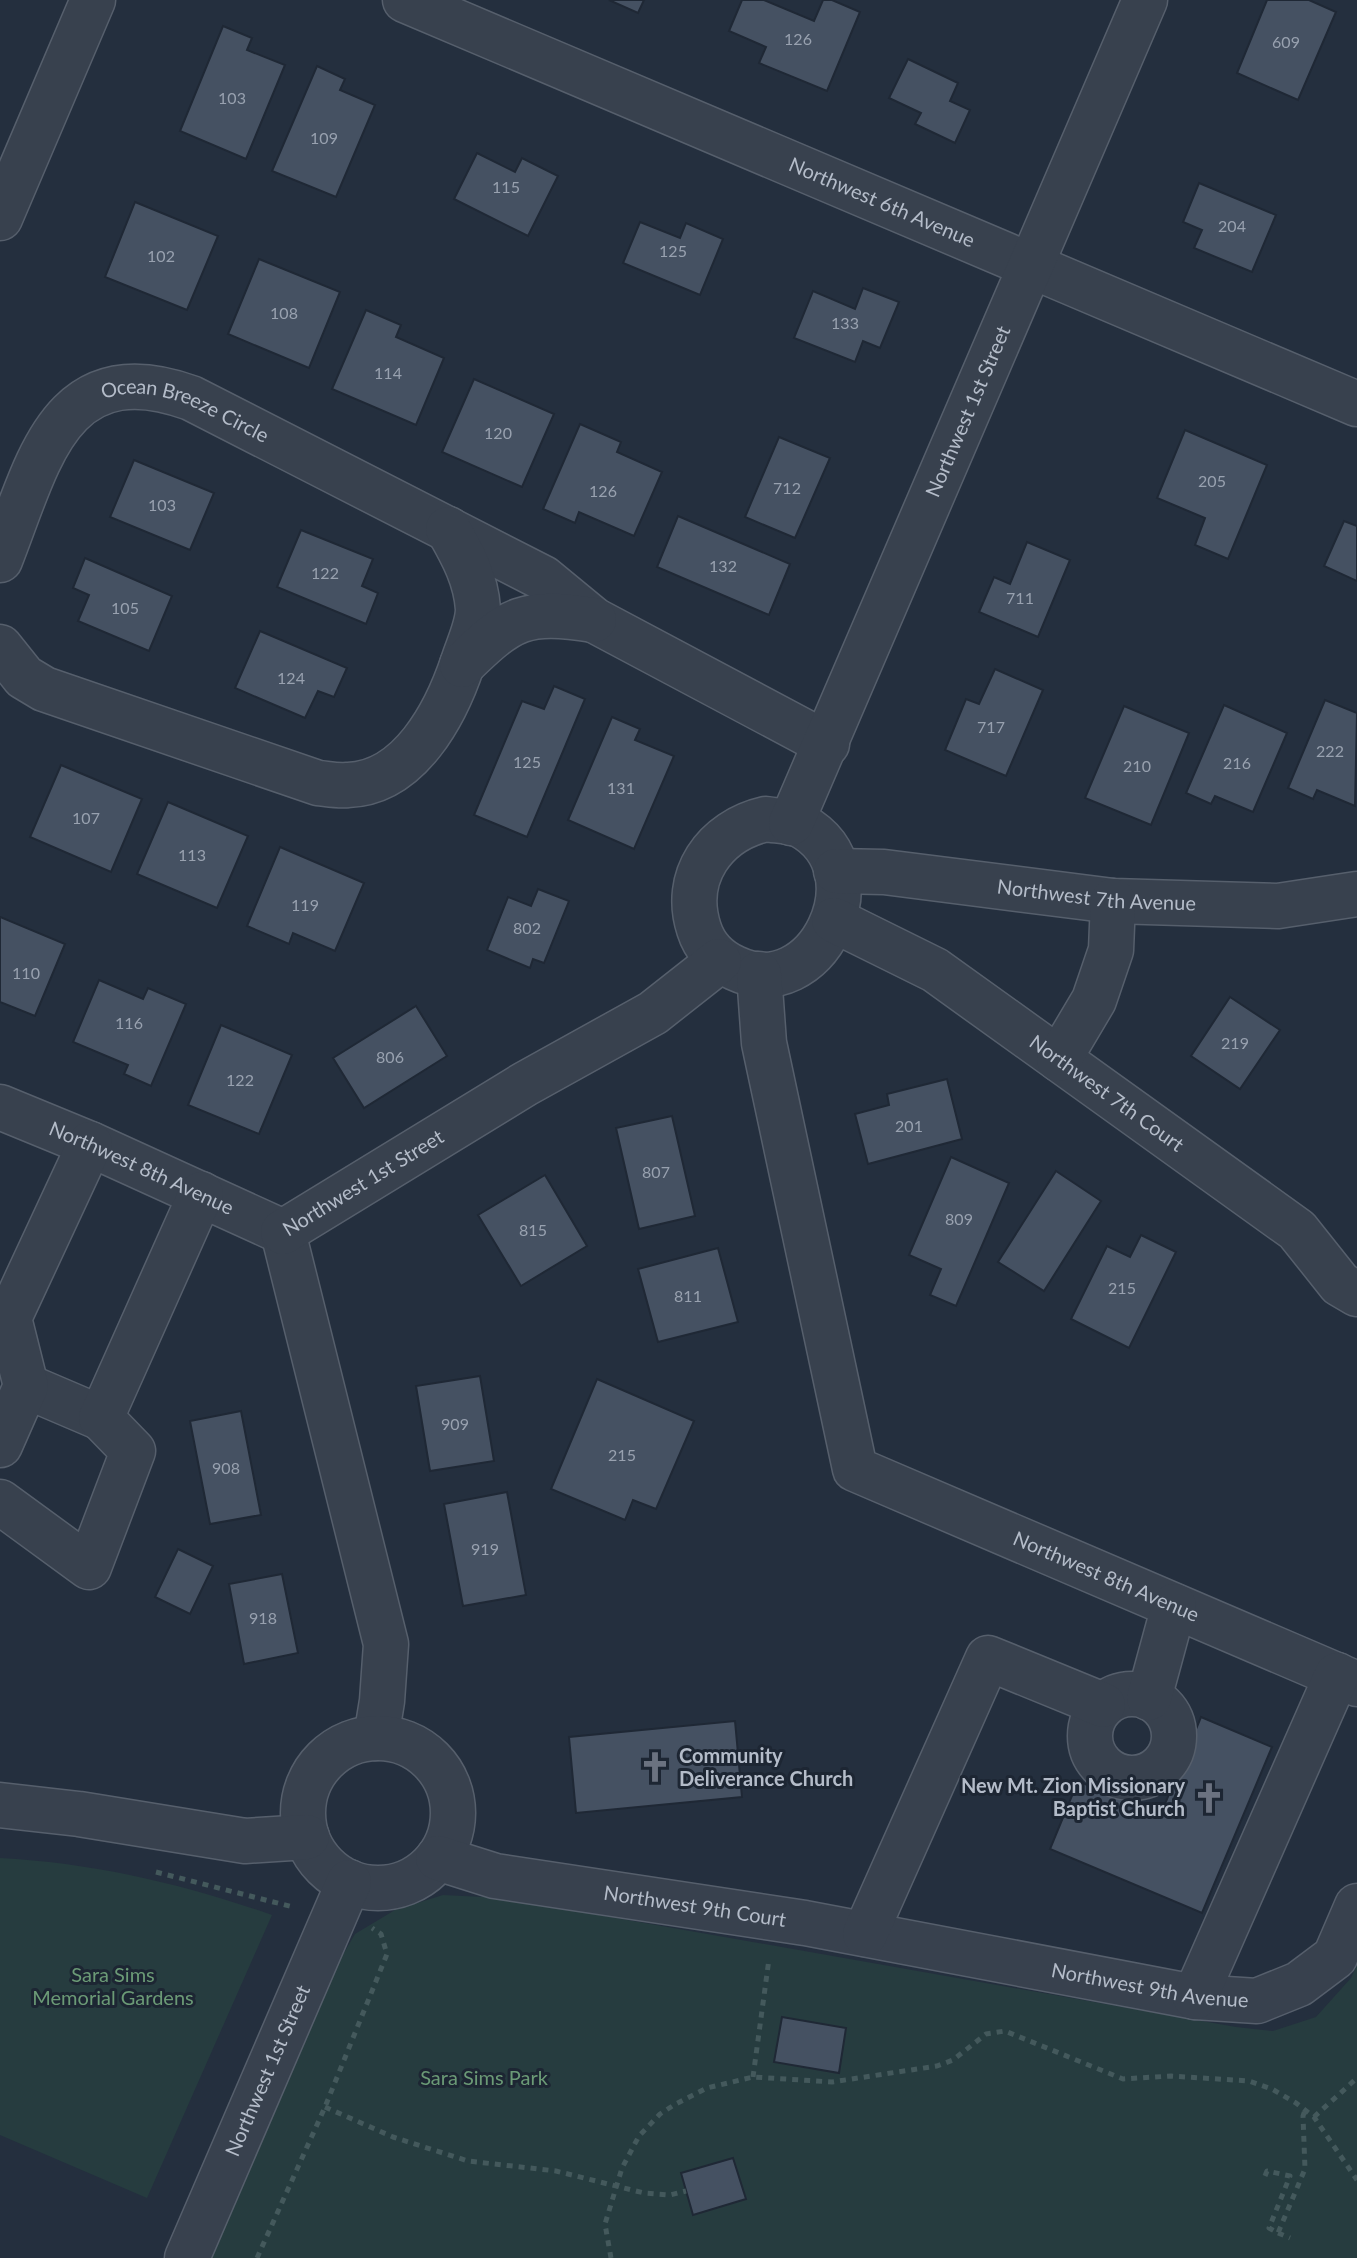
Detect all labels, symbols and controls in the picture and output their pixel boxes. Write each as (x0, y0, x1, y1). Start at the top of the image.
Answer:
house number: 126 (784, 29, 812, 48)
house number: 609 (1272, 32, 1300, 51)
house number: 103 (218, 88, 246, 107)
house number: 109 (310, 128, 338, 147)
street label: Northwest 6th Avenue (786, 151, 979, 251)
house number: 115 (492, 177, 520, 196)
house number: 204 (1218, 216, 1246, 235)
house number: 125 (659, 241, 687, 260)
house number: 102 (147, 246, 175, 265)
house number: 108 (270, 303, 298, 322)
house number: 133 (831, 313, 859, 332)
street label: Northwest 1st Street (920, 322, 1015, 500)
house number: 114 (374, 363, 402, 382)
street label: Ocean Breeze Circle (98, 374, 273, 447)
house number: 120 (484, 423, 512, 442)
house number: 205 (1198, 471, 1226, 490)
house number: 712 (773, 478, 801, 497)
house number: 126 (589, 481, 617, 500)
house number: 103 (148, 495, 176, 514)
house number: 132 (709, 556, 737, 575)
house number: 122 (311, 563, 339, 582)
house number: 711 (1006, 588, 1034, 607)
house number: 105 (111, 598, 139, 617)
house number: 124 (277, 668, 305, 687)
house number: 717 (977, 717, 1005, 736)
house number: 222 (1316, 741, 1344, 760)
house number: 125 (513, 752, 541, 771)
house number: 216 (1223, 753, 1251, 772)
house number: 210 (1123, 756, 1151, 775)
house number: 131 (607, 778, 635, 797)
house number: 107 (72, 808, 100, 827)
house number: 113 (178, 845, 206, 864)
street label: Northwest 7th Avenue (996, 873, 1196, 915)
house number: 119 (291, 895, 319, 914)
house number: 802 (513, 918, 541, 937)
house number: 110 (12, 963, 40, 982)
house number: 116 (115, 1013, 143, 1032)
street label: Northwest 7th Court (1025, 1029, 1189, 1156)
house number: 219 (1221, 1033, 1249, 1052)
house number: 806 (376, 1047, 404, 1066)
house number: 122 (226, 1070, 254, 1089)
street label: Northwest 8th Avenue (46, 1116, 238, 1219)
house number: 201 (895, 1116, 923, 1135)
street label: Northwest 1st Street (278, 1124, 448, 1240)
house number: 807 (642, 1162, 670, 1181)
house number: 809 (945, 1209, 973, 1228)
house number: 815 (519, 1220, 547, 1239)
house number: 215 (1108, 1278, 1136, 1297)
house number: 811 (674, 1286, 702, 1305)
house number: 909 (441, 1414, 469, 1433)
house number: 215 (608, 1445, 636, 1464)
house number: 908 (212, 1458, 240, 1477)
street label: Northwest 8th Avenue (1010, 1525, 1203, 1626)
house number: 919 (471, 1539, 499, 1558)
house number: 918 (249, 1608, 277, 1627)
place label: Community Deliverance Church (679, 1743, 853, 1790)
church icon: Community Deliverance Church (638, 1750, 672, 1784)
place label: New Mt. Zion Missionary Baptist Church (961, 1773, 1185, 1820)
church icon: New Mt. Zion Missionary Baptist Church (1192, 1781, 1226, 1815)
street label: Northwest 9th Court (602, 1880, 788, 1931)
street label: Northwest 9th Avenue (1049, 1957, 1249, 2011)
park label: Sara Sims Memorial Gardens (32, 1962, 194, 2009)
street label: Northwest 1st Street (219, 1981, 314, 2160)
park label: Sara Sims Park (420, 2065, 549, 2089)

